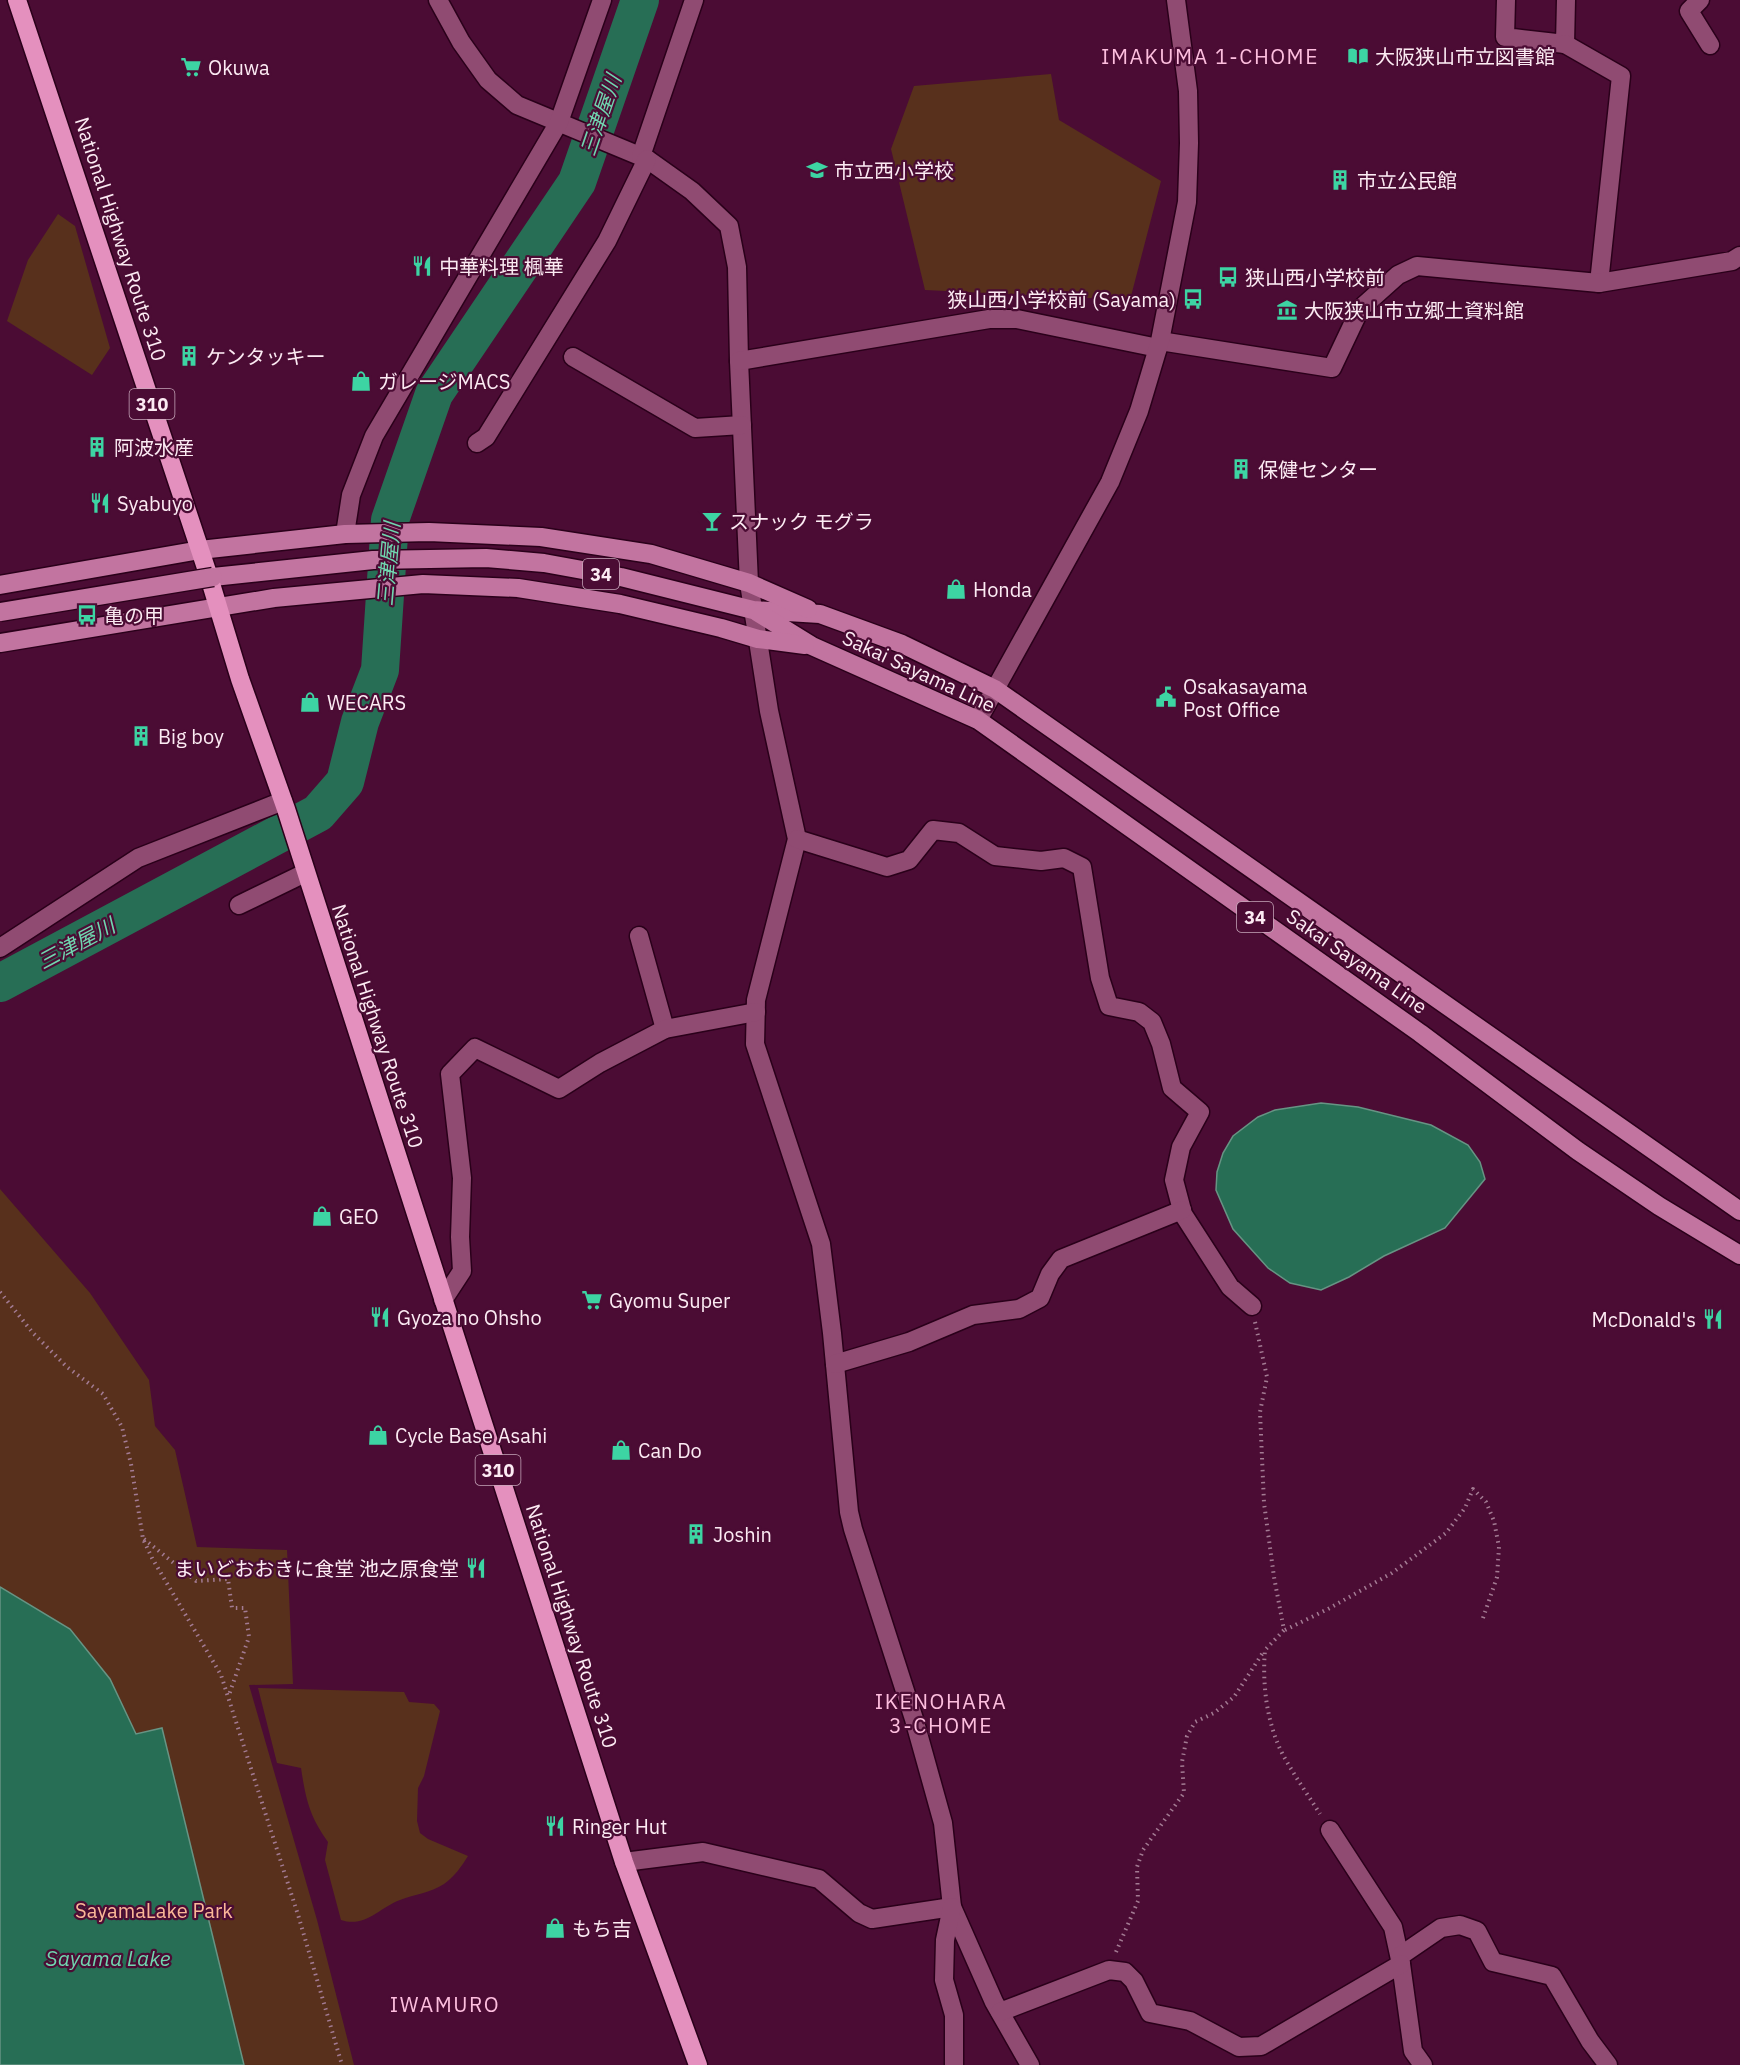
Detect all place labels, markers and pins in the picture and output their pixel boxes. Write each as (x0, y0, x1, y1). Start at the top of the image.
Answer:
place label: 大阪狭山市立図書館 (1375, 43, 1555, 70)
library icon: 大阪狭山市立図書館 (1346, 44, 1370, 68)
place label: Okuwa (208, 54, 270, 81)
supermarket icon: Okuwa (179, 55, 203, 79)
place label: 市立西小学校 (834, 157, 954, 184)
school or university icon: 市立西小学校 (805, 158, 829, 182)
place label: 市立公民館 (1357, 167, 1457, 194)
building icon: 市立公民館 (1328, 168, 1352, 192)
place label: 中華料理 楓華 (439, 253, 564, 280)
restaurant icon: 中華料理 楓華 (410, 254, 434, 278)
place label: 狭山西小学校前 (1245, 264, 1385, 291)
bus stop icon: 狭山西小学校前 (1216, 265, 1240, 289)
place label: 狭山西小学校前 (Sayama) (947, 286, 1176, 313)
bus stop icon: 狭山西小学校前 (Sayama) (1181, 287, 1205, 311)
place label: 大阪狭山市立郷土資料館 (1304, 297, 1524, 324)
museum icon: 大阪狭山市立郷土資料館 (1275, 298, 1299, 322)
place label: ケンタッキー (206, 343, 325, 370)
building icon: ケンタッキー (177, 344, 201, 368)
place label: ガレージMACS (378, 368, 510, 395)
shop icon: ガレージMACS (349, 369, 373, 393)
place label: 阿波水産 (114, 434, 194, 461)
building icon: 阿波水産 (85, 435, 109, 459)
place label: 保健センター (1258, 456, 1378, 483)
building icon: 保健センター (1229, 457, 1253, 481)
place label: Syabuyo (117, 490, 193, 517)
restaurant icon: Syabuyo (88, 491, 112, 515)
place label: スナック モグラ (729, 508, 874, 535)
bar icon: スナック モグラ (700, 509, 724, 533)
place label: Honda (973, 576, 1032, 603)
shop icon: Honda (944, 577, 968, 601)
place label: 亀の甲 (104, 602, 164, 629)
bus stop icon: 亀の甲 (75, 603, 99, 627)
place label: Osakasayama Post Office (1183, 673, 1308, 723)
public building icon: Osakasayama Post Office (1154, 685, 1178, 709)
place label: WECARS (327, 689, 406, 716)
shop icon: WECARS (298, 690, 322, 714)
place label: Big boy (158, 723, 224, 750)
building icon: Big boy (129, 724, 153, 748)
place label: GEO (339, 1203, 379, 1230)
shop icon: GEO (310, 1204, 334, 1228)
place label: Gyomu Super (609, 1287, 730, 1314)
supermarket icon: Gyomu Super (580, 1288, 604, 1312)
place label: Gyoza no Ohsho (397, 1304, 542, 1331)
restaurant icon: Gyoza no Ohsho (368, 1305, 392, 1329)
place label: McDonald's (1591, 1306, 1696, 1333)
restaurant icon: McDonald's (1701, 1307, 1725, 1331)
place label: Cycle Base Asahi (395, 1422, 547, 1449)
shop icon: Cycle Base Asahi (366, 1423, 390, 1447)
place label: Can Do (638, 1437, 702, 1464)
shop icon: Can Do (609, 1438, 633, 1462)
place label: Joshin (713, 1521, 772, 1548)
building icon: Joshin (684, 1522, 708, 1546)
place label: まいどおおきに食堂 池之原食堂 (174, 1555, 459, 1582)
restaurant icon: まいどおおきに食堂 池之原食堂 (464, 1556, 488, 1580)
place label: Ringer Hut (572, 1813, 667, 1840)
restaurant icon: Ringer Hut (543, 1814, 567, 1838)
place label: もち吉 (572, 1915, 632, 1942)
shop icon: もち吉 (543, 1916, 567, 1940)

